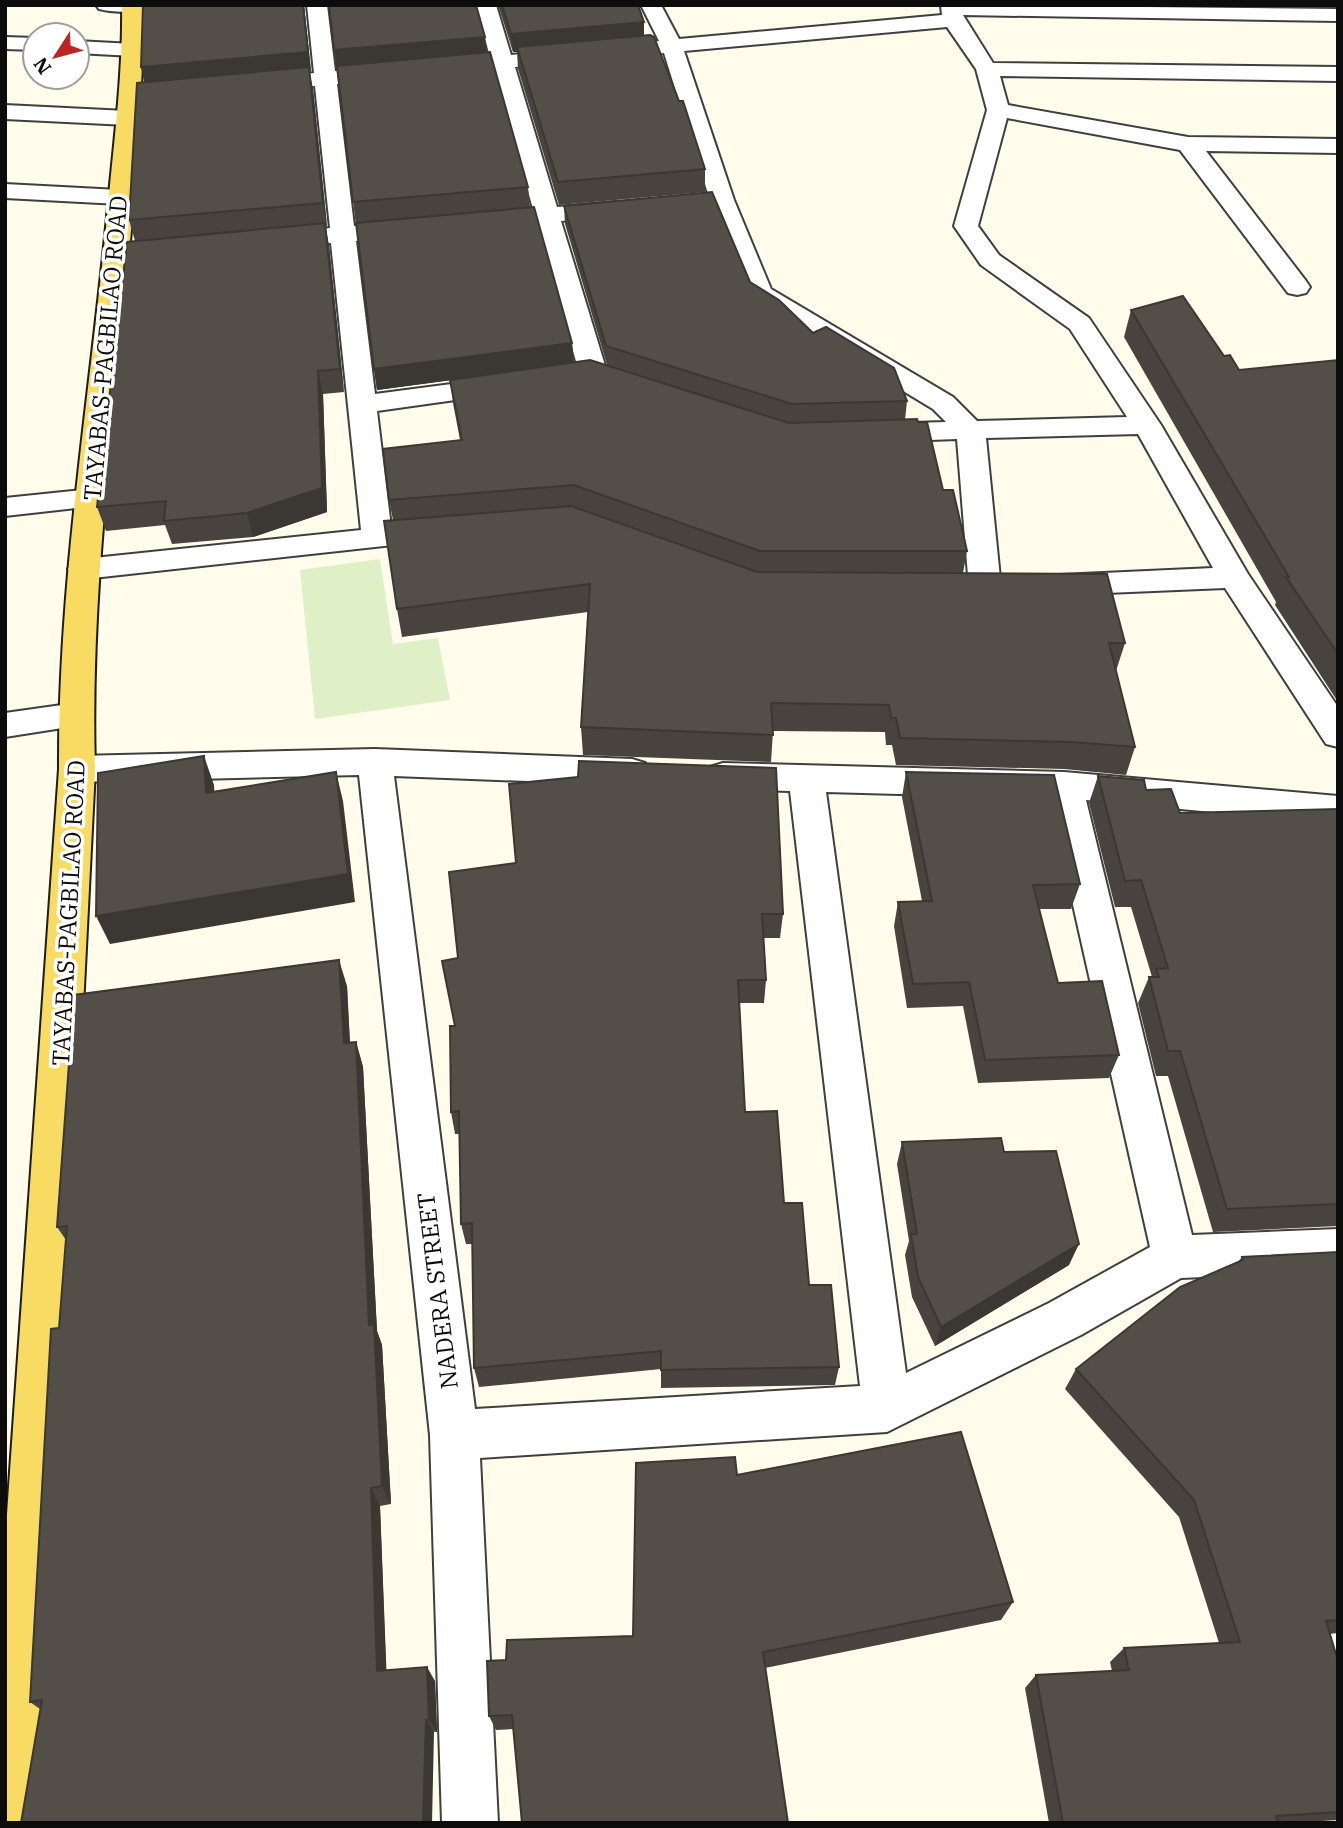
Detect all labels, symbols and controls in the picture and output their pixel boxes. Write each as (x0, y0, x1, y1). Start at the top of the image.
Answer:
north arrow (21, 21, 91, 91)
text: N (28, 53, 56, 79)
street label: TAYABAS-PAGBILAO ROAD (76, 194, 134, 502)
street label: TAYABAS-PAGBILAO ROAD (44, 759, 92, 1067)
street label: NADERA STREET (409, 1191, 465, 1391)

